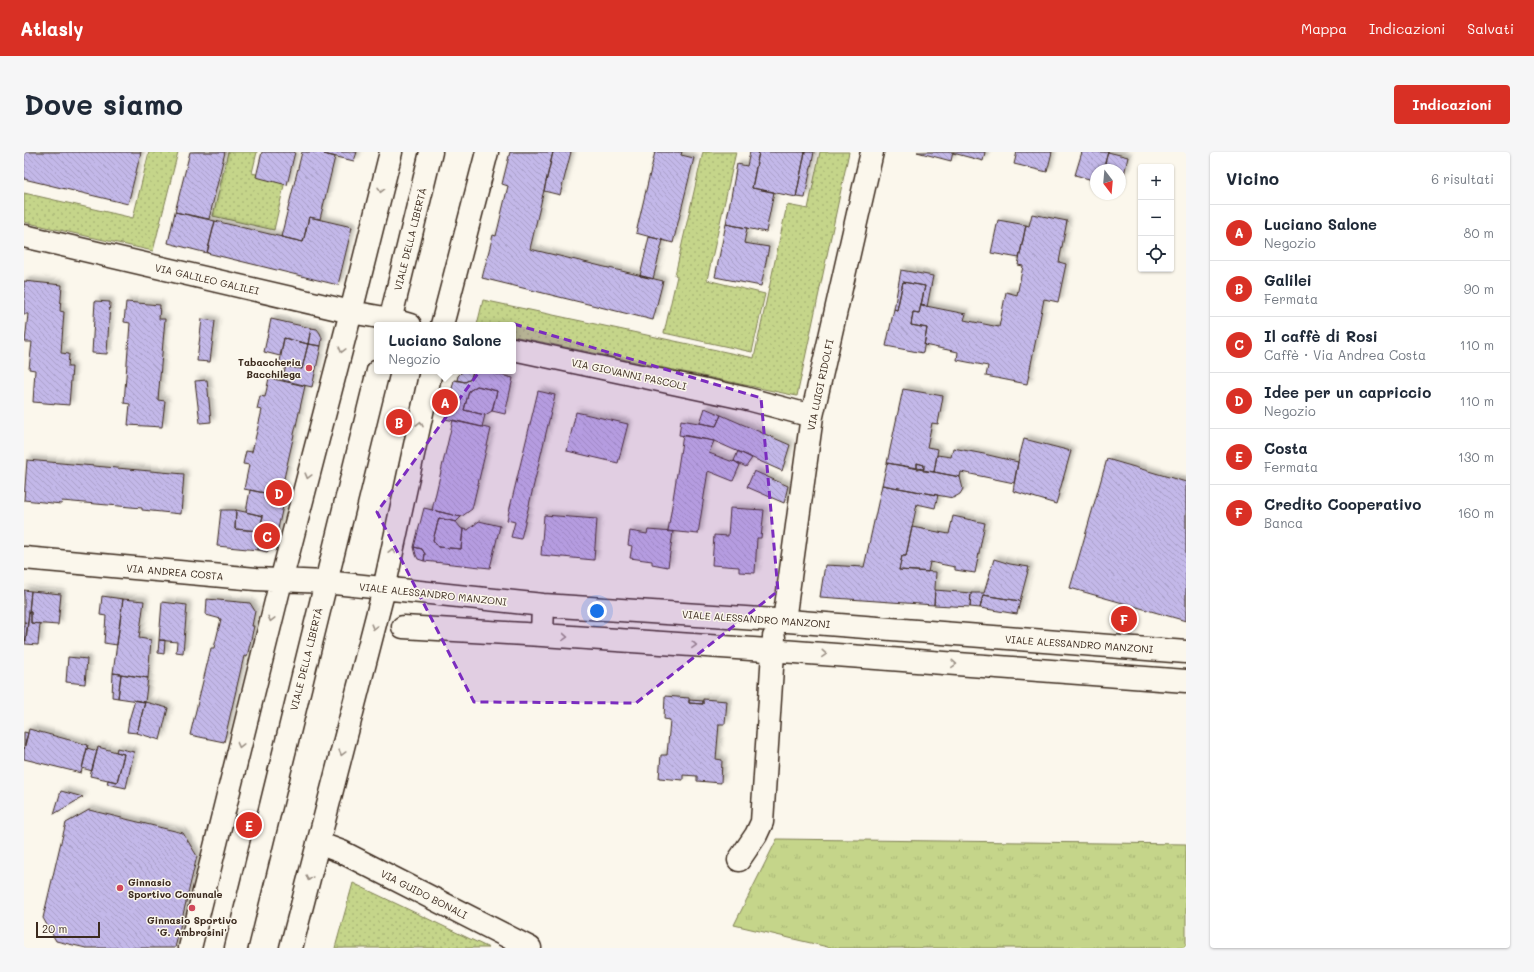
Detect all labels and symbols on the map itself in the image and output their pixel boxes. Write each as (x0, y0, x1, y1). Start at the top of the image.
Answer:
north arrow (1090, 164, 1126, 200)
street label: VIALE DELLA LIBERTÀ (390, 186, 430, 292)
one-way arrow (378, 187, 386, 193)
street label: VIA GALILEO GALILEI (154, 260, 261, 298)
street label: VIA LUIGI RIDOLFI (803, 337, 837, 432)
one-way arrow (338, 347, 346, 353)
place label: Tabaccheria Bacchilega (238, 355, 301, 381)
street label: VIA GIOVANNI PASCOLI (570, 355, 688, 393)
marker: Tabaccheria Bacchilega (304, 363, 314, 373)
pin: A (432, 387, 458, 417)
pin: B (386, 407, 412, 437)
one-way arrow (415, 421, 423, 427)
one-way arrow (305, 472, 313, 479)
pin: D (266, 478, 292, 508)
pin: C (254, 521, 280, 551)
one-way arrow (388, 548, 396, 554)
street label: VIA ANDREA COSTA (126, 561, 224, 583)
street label: VIALE ALESSANDRO MANZONI (358, 579, 508, 609)
your location (587, 601, 607, 621)
pin: F (1111, 604, 1137, 634)
street label: VIALE DELLA LIBERTÀ (286, 606, 326, 712)
street label: VIALE ALESSANDRO MANZONI (681, 607, 831, 631)
one-way arrow (268, 616, 276, 622)
one-way arrow (371, 623, 379, 630)
one-way arrow (562, 632, 568, 641)
street label: VIALE ALESSANDRO MANZONI (1004, 632, 1154, 656)
one-way arrow (691, 641, 698, 650)
one-way arrow (821, 649, 827, 658)
one-way arrow (951, 659, 957, 668)
one-way arrow (236, 741, 245, 748)
one-way arrow (338, 749, 346, 756)
pin: E (236, 810, 262, 840)
street label: VIA GUIDO BONALI (378, 866, 470, 922)
place label: Ginnasio Sportivo Comunale (128, 875, 222, 901)
one-way arrow (305, 875, 314, 882)
marker: Ginnasio Sportivo Comunale (115, 883, 125, 893)
marker: Ginnasio Sportivo 'G. Ambrosini' (187, 903, 197, 913)
place label: Ginnasio Sportivo 'G. Ambrosini' (147, 913, 237, 939)
scale bar (36, 920, 100, 939)

